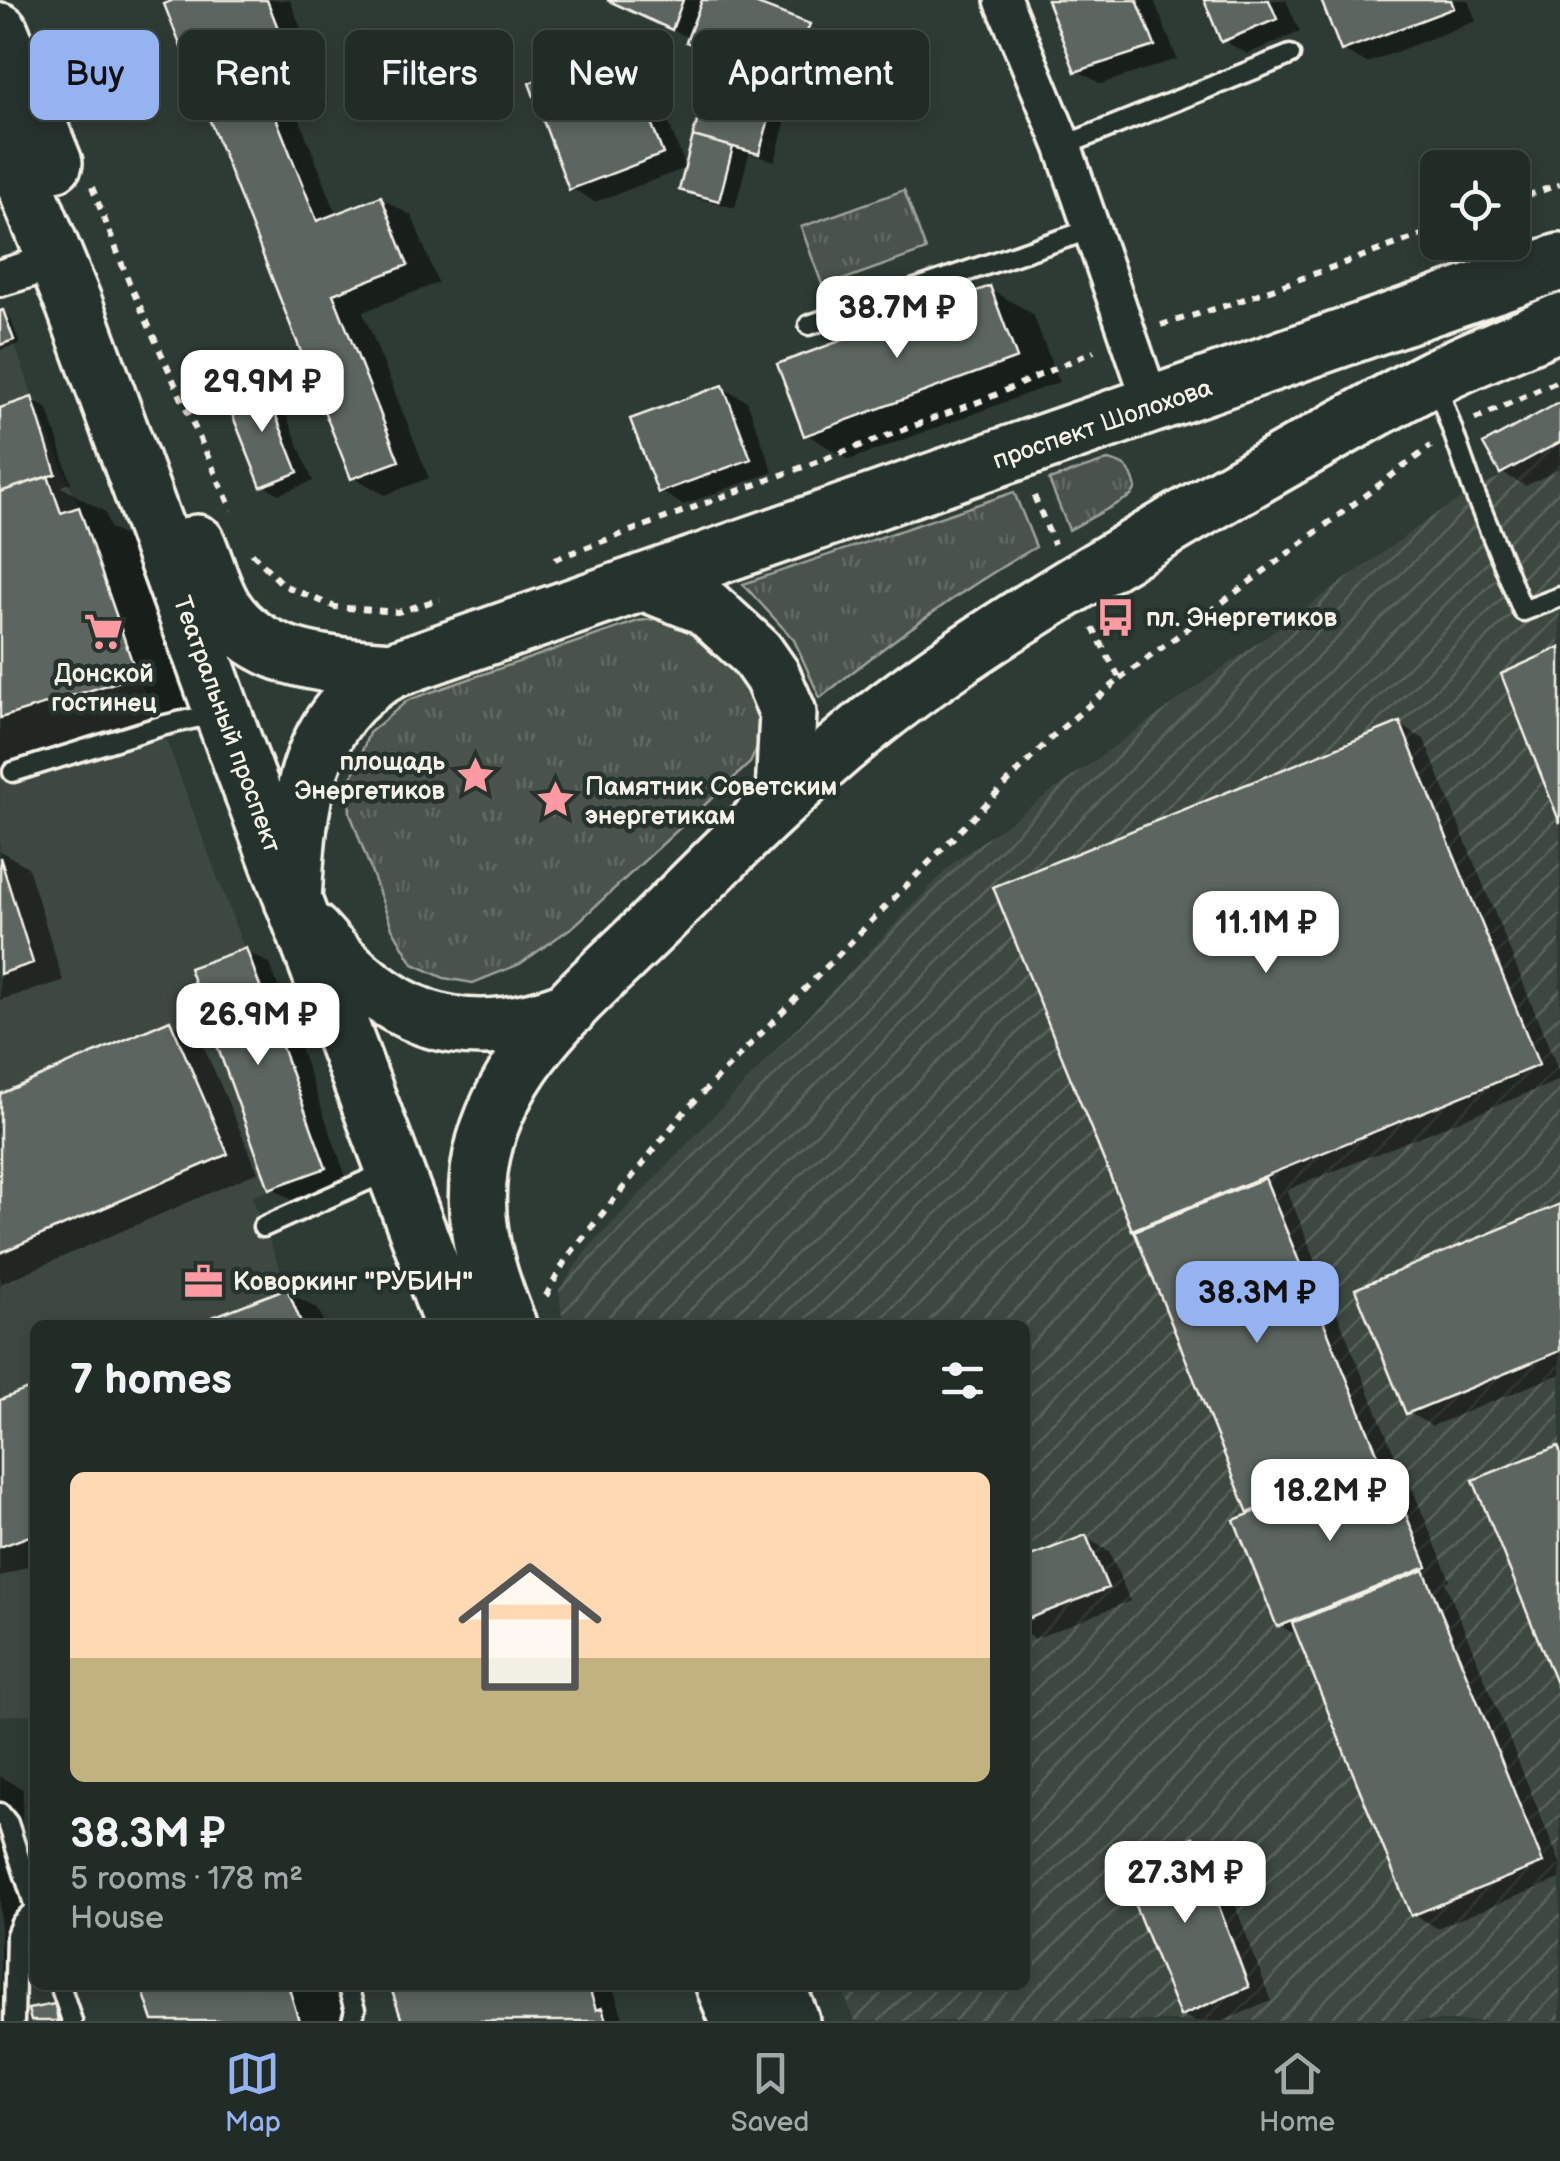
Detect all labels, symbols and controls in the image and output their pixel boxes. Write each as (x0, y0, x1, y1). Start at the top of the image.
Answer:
chip: Buy (30, 30, 159, 120)
chip: Rent (179, 30, 325, 120)
chip: Filters (345, 30, 513, 120)
chip: New (533, 30, 673, 120)
chip: Apartment (693, 30, 929, 120)
map controls (1420, 150, 1530, 260)
button: locate (1420, 150, 1530, 260)
pin: 38.7M ₽ (805, 276, 989, 361)
text: 38.7M ₽ (838, 289, 956, 328)
pin: 29.9M ₽ (170, 350, 354, 435)
text: 29.9M ₽ (203, 363, 321, 402)
street label: проспект Шолохова (989, 372, 1216, 476)
street label: Театральный проспект (166, 592, 288, 857)
bus stop icon: пл. Энергетиков (1095, 596, 1137, 638)
place label: пл. Энергетиков (1146, 603, 1337, 634)
supermarket icon: Донской гостинец (83, 611, 125, 653)
place label: Донской гостинец (51, 659, 157, 719)
place label: площадь Энергетиков (295, 747, 445, 807)
place icon: площадь Энергетиков (454, 754, 496, 796)
place label: Памятник Советским энергетикам (585, 772, 837, 832)
place icon: Памятник Советским энергетикам (534, 779, 576, 821)
pin: 11.1M ₽ (1174, 891, 1358, 976)
text: 11.1M ₽ (1215, 904, 1317, 943)
pin: 26.9M ₽ (166, 983, 350, 1068)
text: 26.9M ₽ (198, 996, 318, 1035)
office icon: Коворкинг "РУБИН" (182, 1260, 224, 1302)
pin: 38.3M ₽ (1165, 1261, 1349, 1346)
place label: Коворкинг "РУБИН" (233, 1267, 473, 1298)
text: 38.3M ₽ (1198, 1274, 1316, 1313)
icon: filters (935, 1353, 990, 1408)
text: 7 homes (70, 1355, 232, 1406)
pin: 18.2M ₽ (1238, 1459, 1422, 1544)
text: 18.2M ₽ (1273, 1472, 1387, 1511)
icon: home (440, 1537, 620, 1717)
text: 38.3M ₽ (70, 1809, 226, 1860)
pin: 27.3M ₽ (1093, 1841, 1277, 1926)
text: 27.3M ₽ (1127, 1854, 1243, 1893)
text: 5 rooms · 178 m² (70, 1860, 303, 1899)
text: House (70, 1899, 164, 1938)
tab: Map (225, 2046, 281, 2139)
tab: Saved (731, 2046, 809, 2139)
tab: Home (1259, 2046, 1335, 2139)

